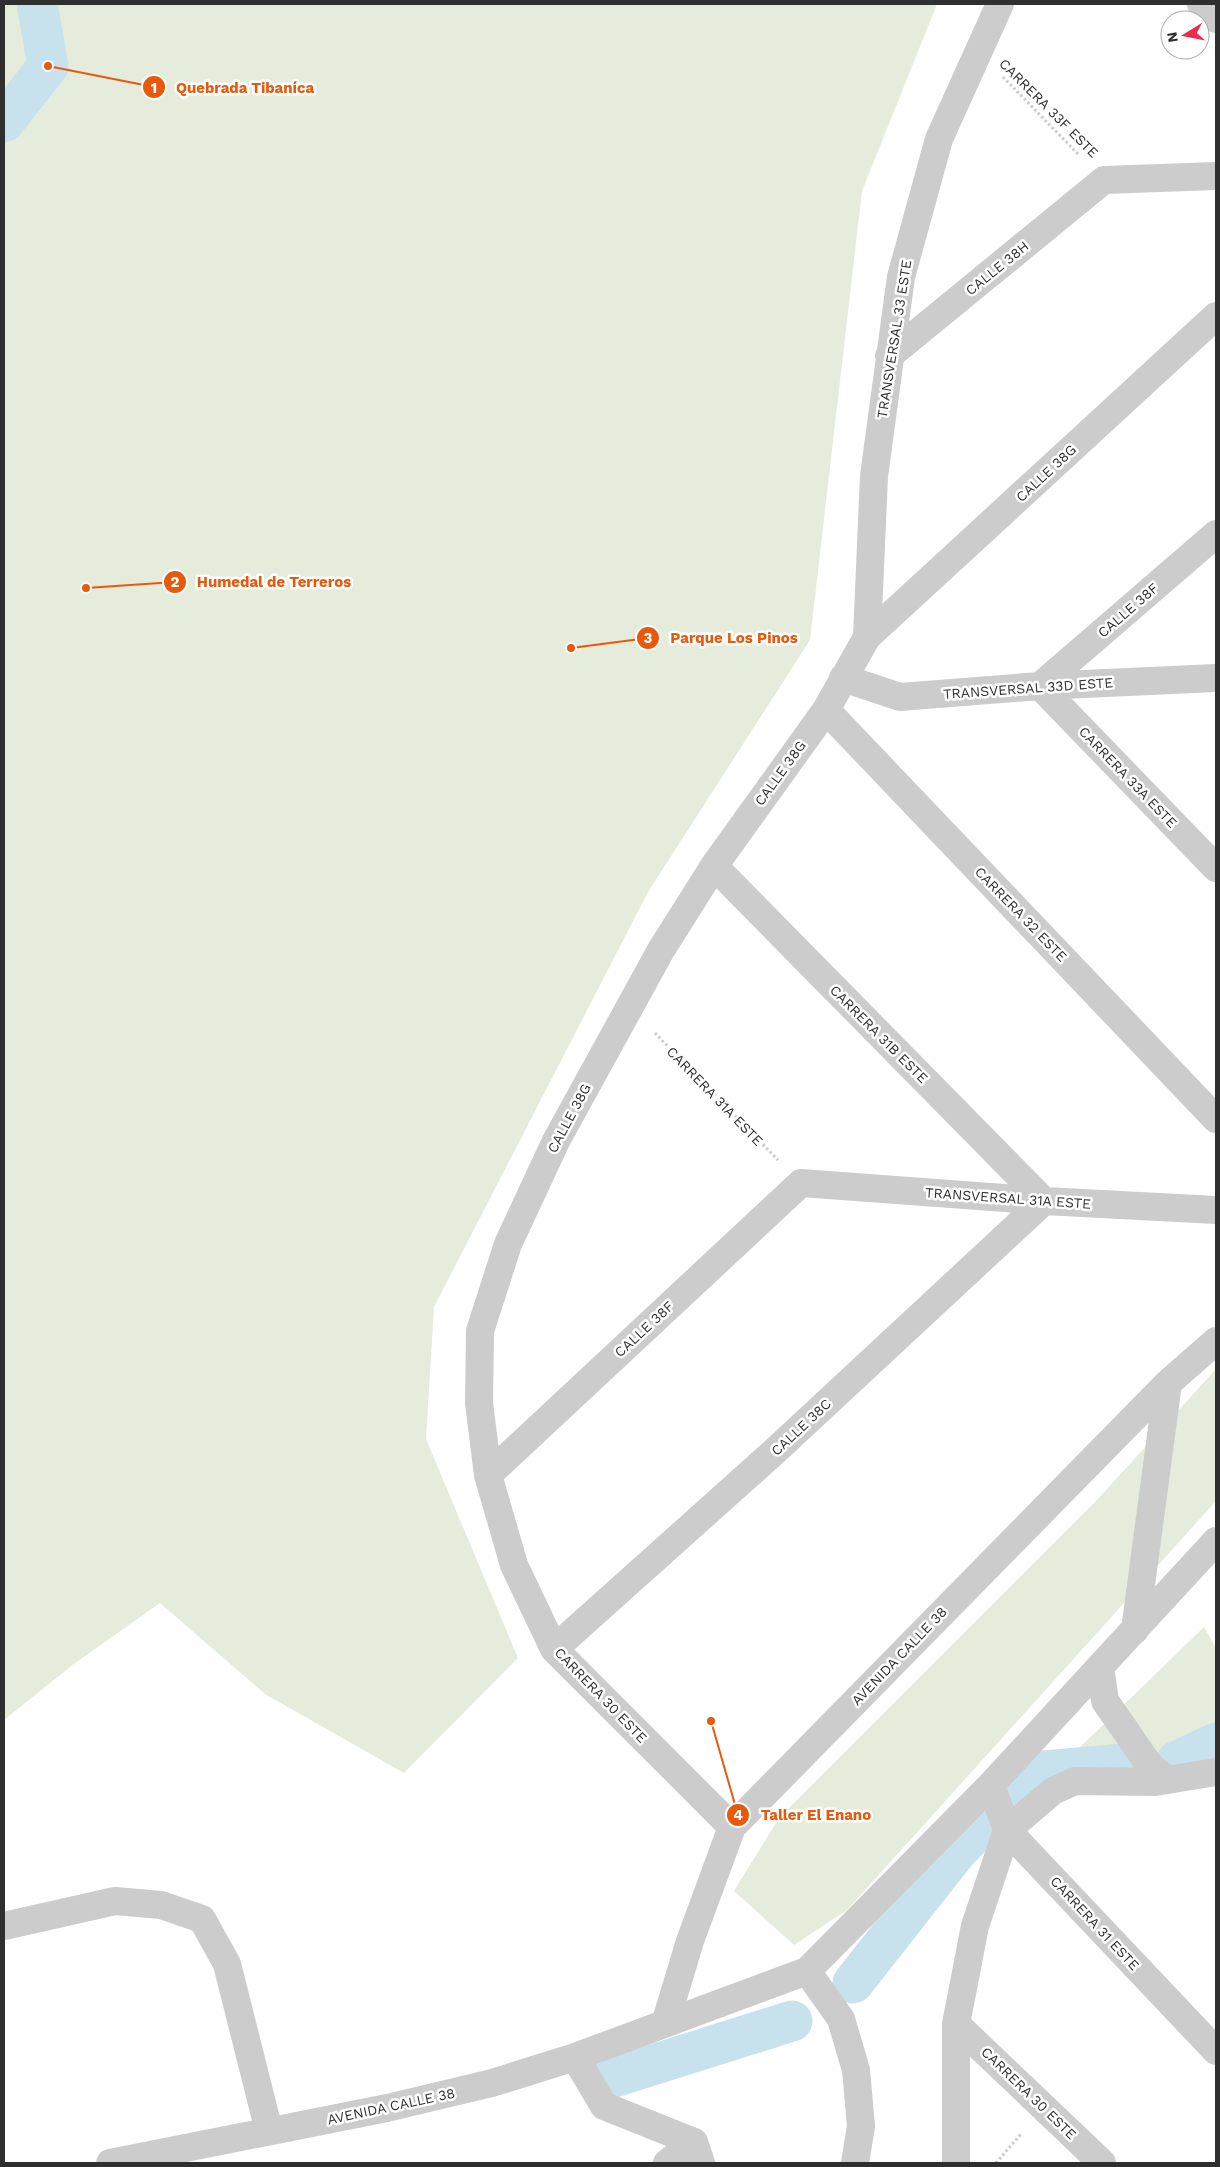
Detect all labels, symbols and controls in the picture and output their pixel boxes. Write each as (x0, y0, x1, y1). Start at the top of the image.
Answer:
north arrow (1160, 10, 1210, 60)
text: N (1163, 31, 1181, 44)
street label: CARRERA 33F ESTE (996, 55, 1102, 161)
callout: Quebrada Tibaníca (141, 72, 325, 102)
text: 1 (151, 79, 157, 97)
text: Quebrada Tibaníca (176, 79, 314, 97)
street label: CALLE 38H (962, 238, 1032, 298)
street label: TRANSVERSAL 33 ESTE (874, 259, 914, 419)
street label: CALLE 38G (1013, 441, 1079, 505)
callout: Humedal de Terreros (162, 567, 362, 597)
text: 2 (171, 573, 180, 591)
text: Humedal de Terreros (197, 573, 351, 591)
street label: CALLE 38F (1095, 579, 1161, 641)
callout: Parque Los Pinos (635, 623, 808, 653)
text: 3 (644, 629, 653, 647)
text: Parque Los Pinos (670, 629, 798, 647)
street label: TRANSVERSAL 33D ESTE (942, 674, 1114, 702)
street label: CARRERA 33A ESTE (1076, 723, 1180, 831)
street label: CALLE 38G (751, 737, 809, 809)
street label: CARRERA 32 ESTE (972, 863, 1070, 965)
street label: CARRERA 31B ESTE (827, 982, 931, 1086)
street label: CARRERA 31A ESTE (664, 1043, 766, 1149)
street label: CALLE 38G (544, 1081, 594, 1155)
street label: TRANSVERSAL 31A ESTE (925, 1184, 1092, 1212)
street label: CALLE 38F (611, 1298, 677, 1360)
street label: CALLE 38C (768, 1395, 834, 1459)
street label: AVENIDA CALLE 38 (848, 1604, 950, 1708)
street label: CARRERA 30 ESTE (552, 1644, 650, 1746)
callout: Taller El Enano (726, 1800, 882, 1830)
text: 4 (733, 1806, 743, 1824)
text: Taller El Enano (761, 1806, 871, 1824)
street label: CARRERA 31 ESTE (1047, 1873, 1143, 1973)
street label: CARRERA 30 ESTE (978, 2044, 1080, 2142)
street label: AVENIDA CALLE 38 (326, 2085, 456, 2127)

